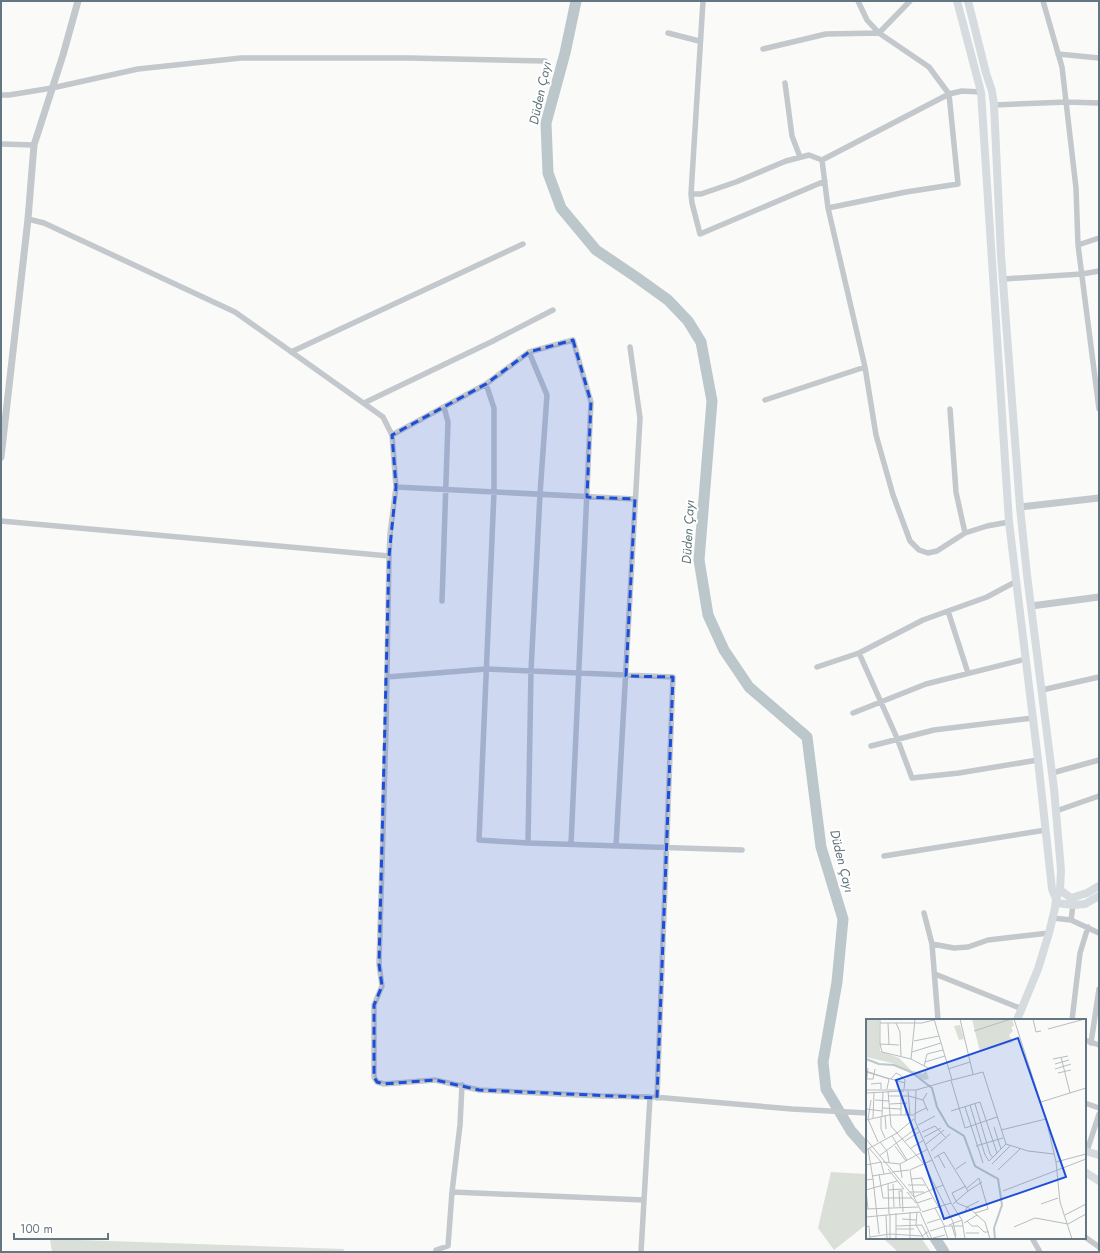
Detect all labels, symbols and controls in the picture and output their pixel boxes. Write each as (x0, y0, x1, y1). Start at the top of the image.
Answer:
water label: Düden Çayı (524, 60, 556, 126)
water label: Düden Çayı (677, 500, 699, 564)
water label: Düden Çayı (825, 828, 859, 894)
inset map (866, 1019, 1086, 1239)
scale bar (14, 1215, 108, 1241)
text: 100 m (20, 1220, 53, 1238)

